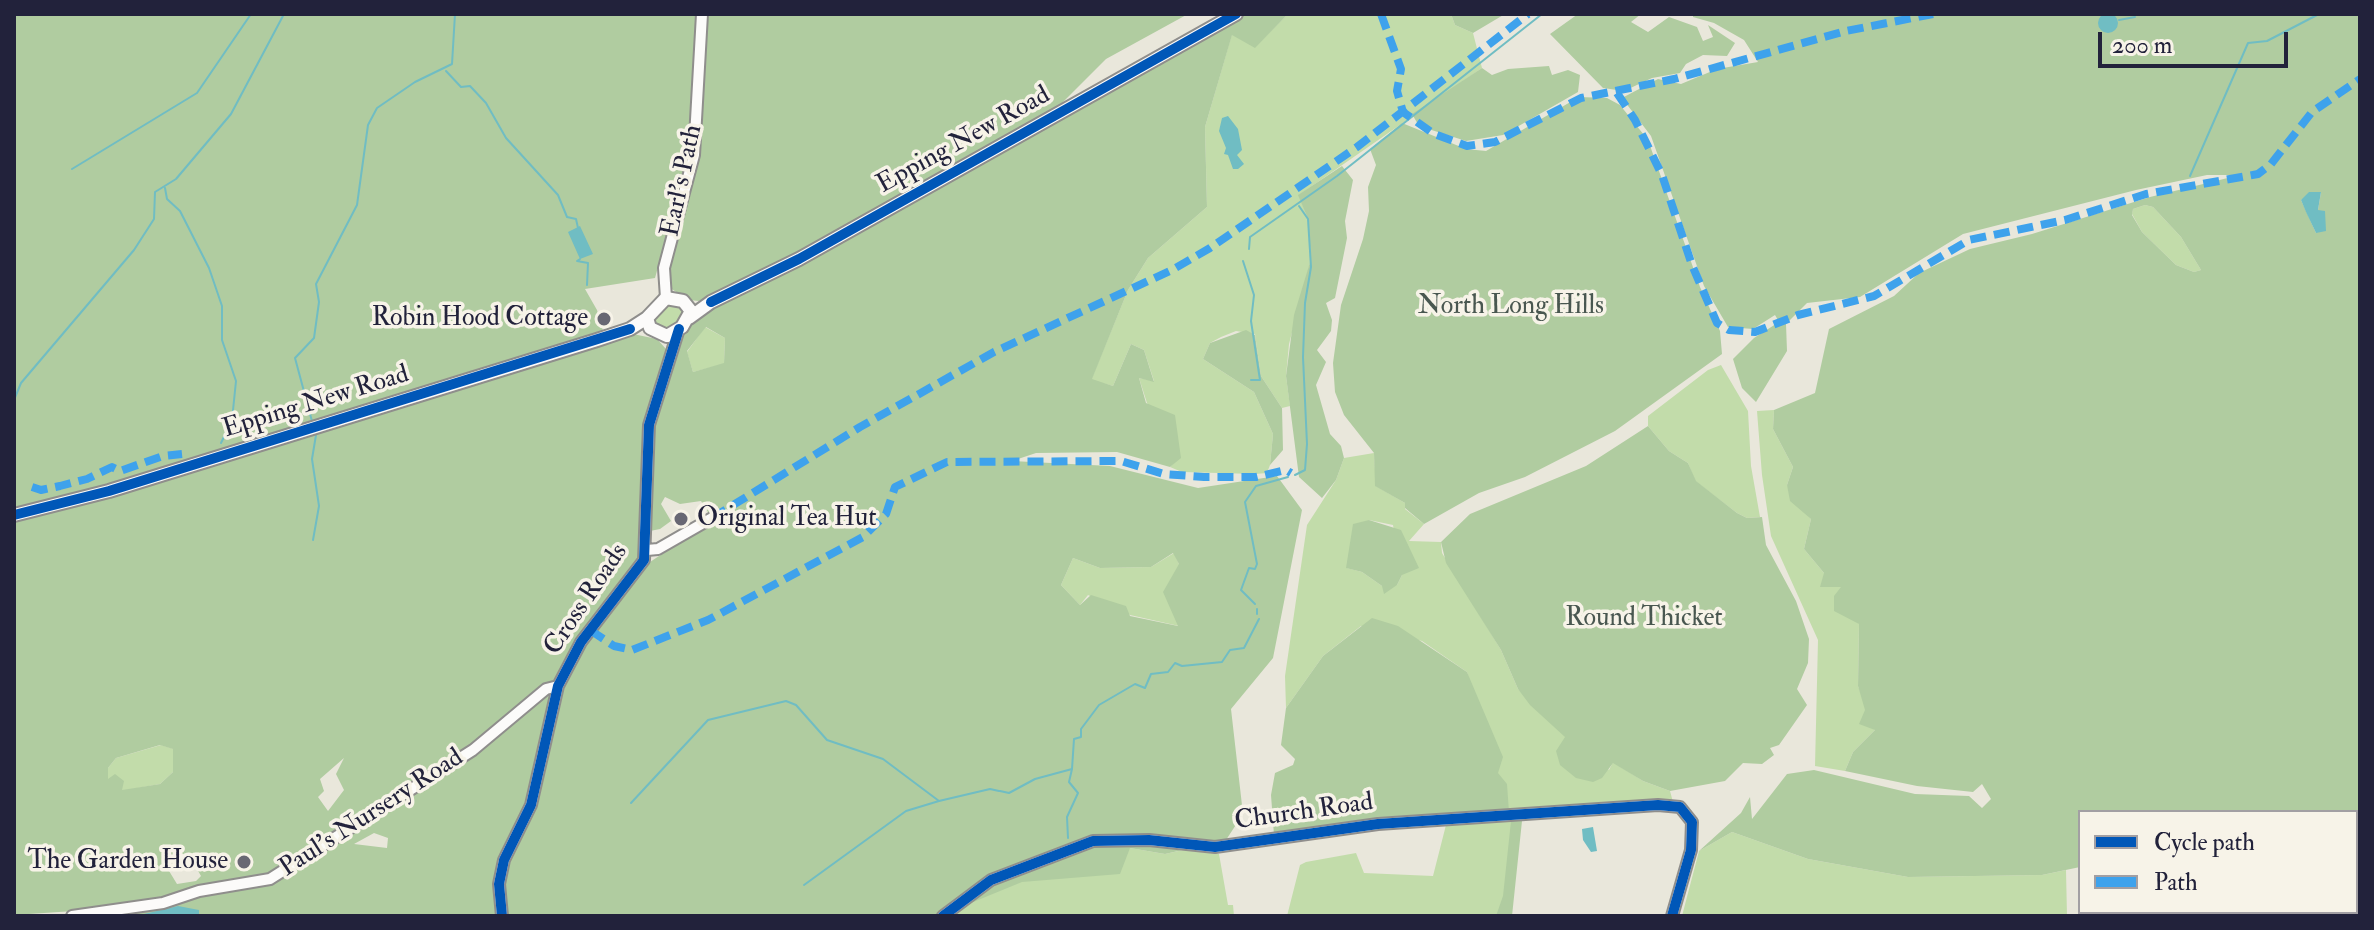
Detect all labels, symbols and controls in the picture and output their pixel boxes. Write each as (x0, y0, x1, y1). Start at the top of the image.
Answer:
scale bar (2102, 16, 2292, 66)
text: 200 m (2112, 30, 2172, 61)
street label: Epping New Road (872, 81, 1056, 201)
street label: Earl's Path (656, 122, 710, 240)
park label: North Long Hills (1418, 291, 1604, 323)
place label: Robin Hood Cottage (372, 303, 588, 335)
marker: Robin Hood Cottage (595, 310, 613, 328)
street label: Epping New Road (219, 360, 413, 446)
place label: Original Tea Hut (697, 503, 877, 535)
marker: Original Tea Hut (672, 510, 690, 528)
street label: Cross Roads (538, 538, 636, 662)
park label: Round Thicket (1565, 603, 1723, 635)
street label: Paul's Nursery Road (274, 743, 470, 885)
street label: Church Road (1233, 788, 1375, 838)
legend (2078, 810, 2358, 914)
text: Cycle path (2154, 827, 2255, 858)
place label: The Garden House (27, 846, 228, 878)
marker: The Garden House (235, 853, 253, 871)
text: Path (2154, 867, 2198, 898)

